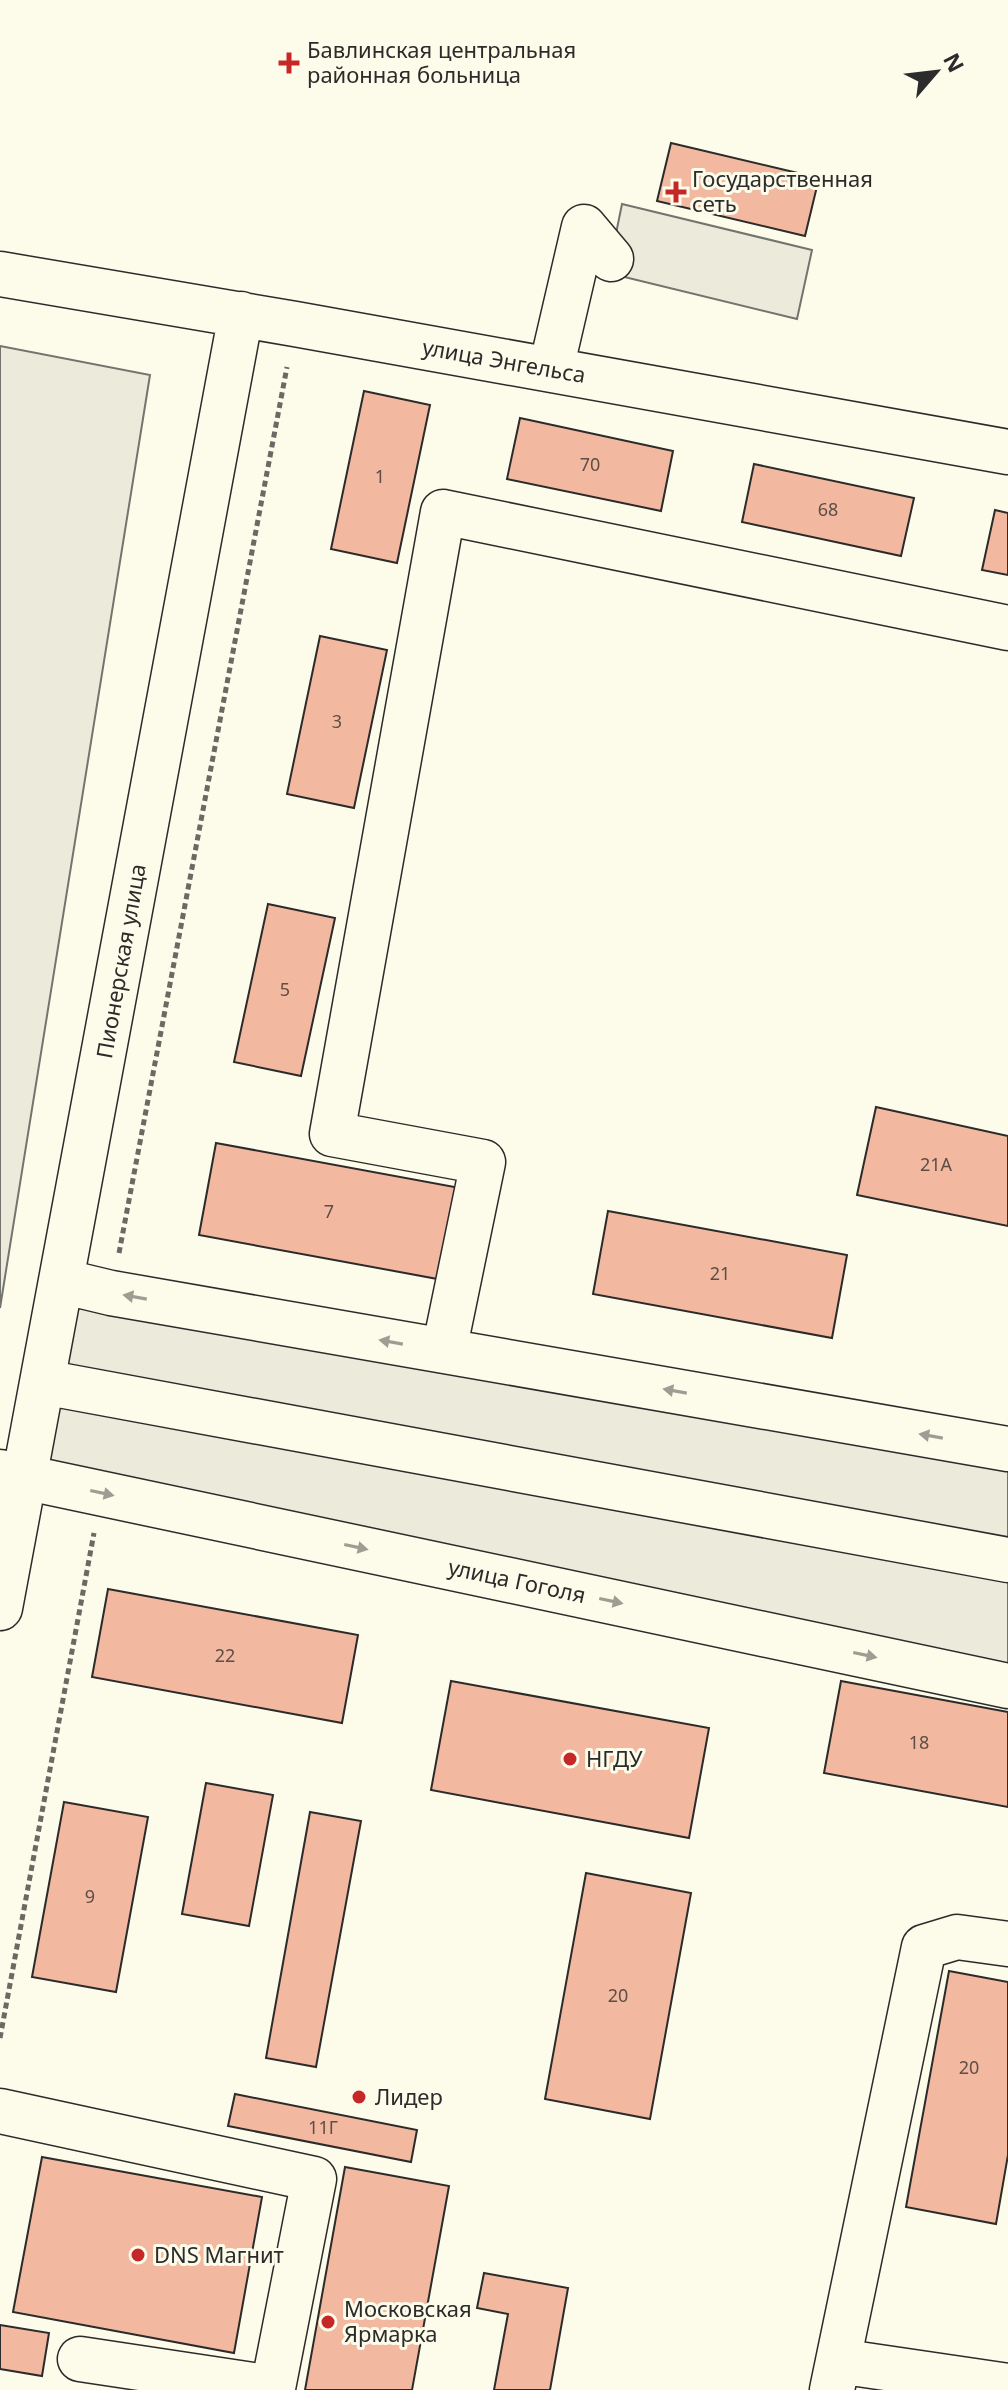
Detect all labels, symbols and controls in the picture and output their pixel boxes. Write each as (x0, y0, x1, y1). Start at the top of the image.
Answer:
north arrow (896, 32, 976, 112)
place label: Бавлинская центральная районная больница (307, 34, 576, 89)
text: N (937, 47, 972, 77)
marker: Бавлинская центральная районная больница (278, 52, 300, 74)
place label: Государственная сеть (692, 163, 873, 218)
marker: Государственная сеть (667, 183, 685, 201)
street label: улица Энгельса (420, 331, 588, 389)
house number: 70 (580, 452, 600, 476)
house number: 1 (375, 464, 385, 488)
house number: 68 (818, 497, 838, 521)
house number: 3 (332, 709, 342, 733)
street label: Пионерская улица (88, 861, 152, 1060)
house number: 5 (280, 977, 290, 1001)
house number: 21А (920, 1152, 953, 1176)
house number: 7 (324, 1199, 334, 1223)
house number: 21 (710, 1261, 730, 1285)
one-way arrow (122, 1291, 147, 1303)
one-way arrow (378, 1335, 403, 1347)
one-way arrow (662, 1385, 687, 1397)
one-way arrow (918, 1429, 943, 1441)
one-way arrow (90, 1487, 115, 1500)
one-way arrow (344, 1541, 369, 1554)
street label: улица Гоголя (446, 1551, 589, 1609)
one-way arrow (598, 1595, 623, 1608)
house number: 22 (215, 1643, 235, 1667)
one-way arrow (853, 1649, 878, 1662)
house number: 18 (909, 1730, 929, 1754)
place label: НГДУ (586, 1743, 643, 1773)
marker: НГДУ (561, 1750, 579, 1768)
house number: 9 (85, 1884, 95, 1908)
house number: 20 (608, 1983, 628, 2007)
house number: 20 (959, 2055, 979, 2079)
place label: Лидер (375, 2081, 443, 2111)
marker: Лидер (350, 2088, 368, 2106)
house number: 11Г (308, 2115, 338, 2139)
place label: DNS Магнит (154, 2239, 284, 2269)
marker: DNS Магнит (129, 2246, 147, 2264)
place label: Московская Ярмарка (344, 2293, 472, 2348)
marker: Московская Ярмарка (319, 2313, 337, 2331)

